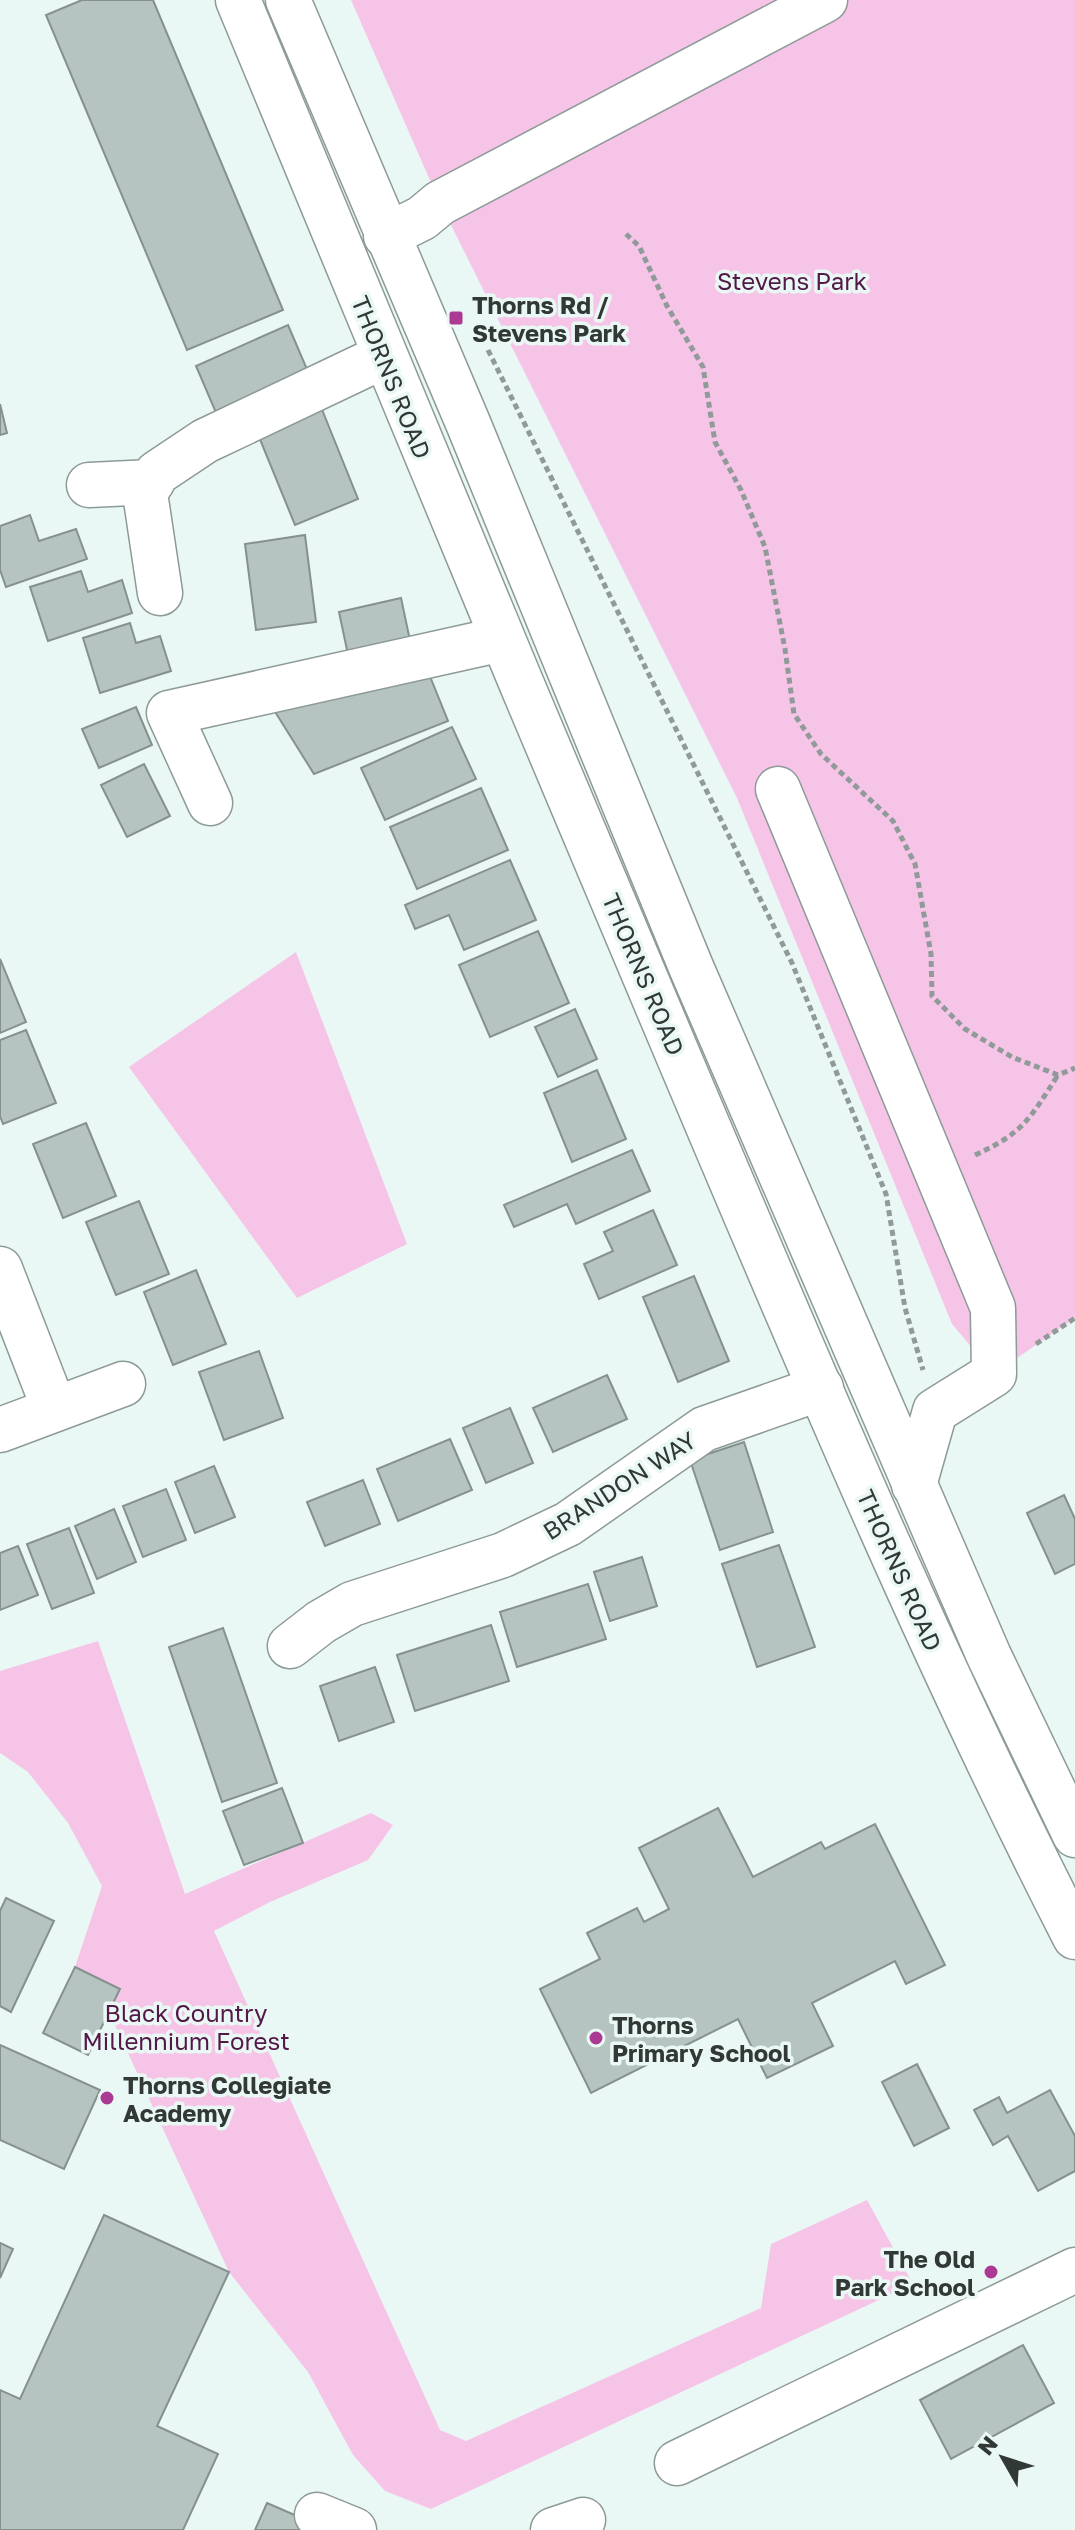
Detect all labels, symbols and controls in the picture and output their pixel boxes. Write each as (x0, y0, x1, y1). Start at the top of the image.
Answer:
park label: Stevens Park (717, 266, 867, 295)
place label: Thorns Rd / Stevens Park (472, 290, 626, 347)
street label: THORNS ROAD (346, 291, 438, 463)
marker: Thorns Rd / Stevens Park (447, 309, 465, 327)
street label: THORNS ROAD (597, 889, 691, 1059)
street label: BRANDON WAY (537, 1425, 701, 1545)
street label: THORNS ROAD (852, 1485, 948, 1655)
park label: Black Country Millennium Forest (82, 1998, 290, 2055)
place label: Thorns Primary School (612, 2010, 791, 2067)
marker: Thorns Primary School (587, 2029, 605, 2047)
place label: Thorns Collegiate Academy (123, 2070, 331, 2127)
marker: Thorns Collegiate Academy (98, 2089, 116, 2107)
place label: The Old Park School (835, 2244, 975, 2301)
marker: The Old Park School (982, 2263, 1000, 2281)
north arrow (963, 2418, 1043, 2498)
text: N (971, 2430, 1003, 2460)

